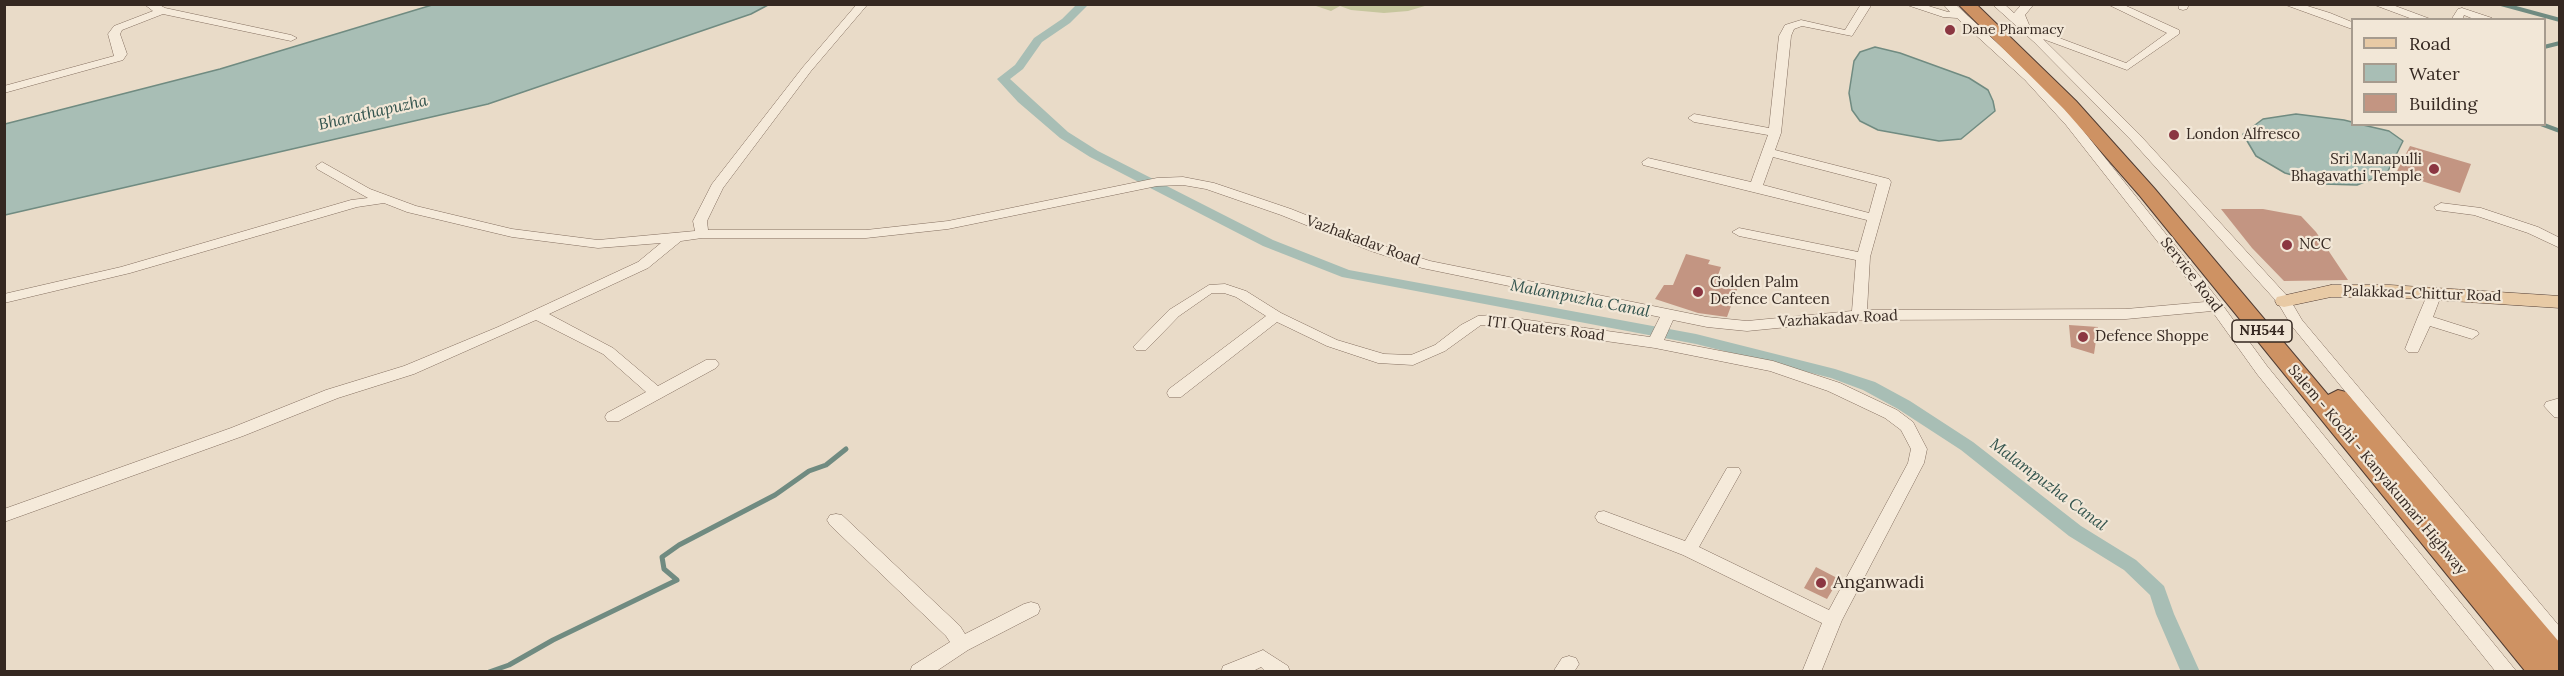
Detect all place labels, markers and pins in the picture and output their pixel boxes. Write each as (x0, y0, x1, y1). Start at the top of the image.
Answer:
place label: Dane Pharmacy (1962, 22, 2064, 38)
marker: Dane Pharmacy (1943, 23, 1957, 37)
place label: London Alfresco (2186, 126, 2300, 144)
marker: London Alfresco (2167, 128, 2181, 142)
place label: Sri Manapulli Bhagavathi Temple (2291, 151, 2422, 186)
marker: Sri Manapulli Bhagavathi Temple (2427, 162, 2441, 176)
place label: NCC (2299, 236, 2331, 254)
marker: NCC (2280, 238, 2294, 252)
place label: Golden Palm Defence Canteen (1710, 274, 1830, 309)
marker: Golden Palm Defence Canteen (1691, 285, 1705, 299)
place label: Defence Shoppe (2095, 328, 2209, 346)
marker: Defence Shoppe (2076, 330, 2090, 344)
place label: Anganwadi (1833, 572, 1924, 594)
marker: Anganwadi (1814, 576, 1828, 590)

